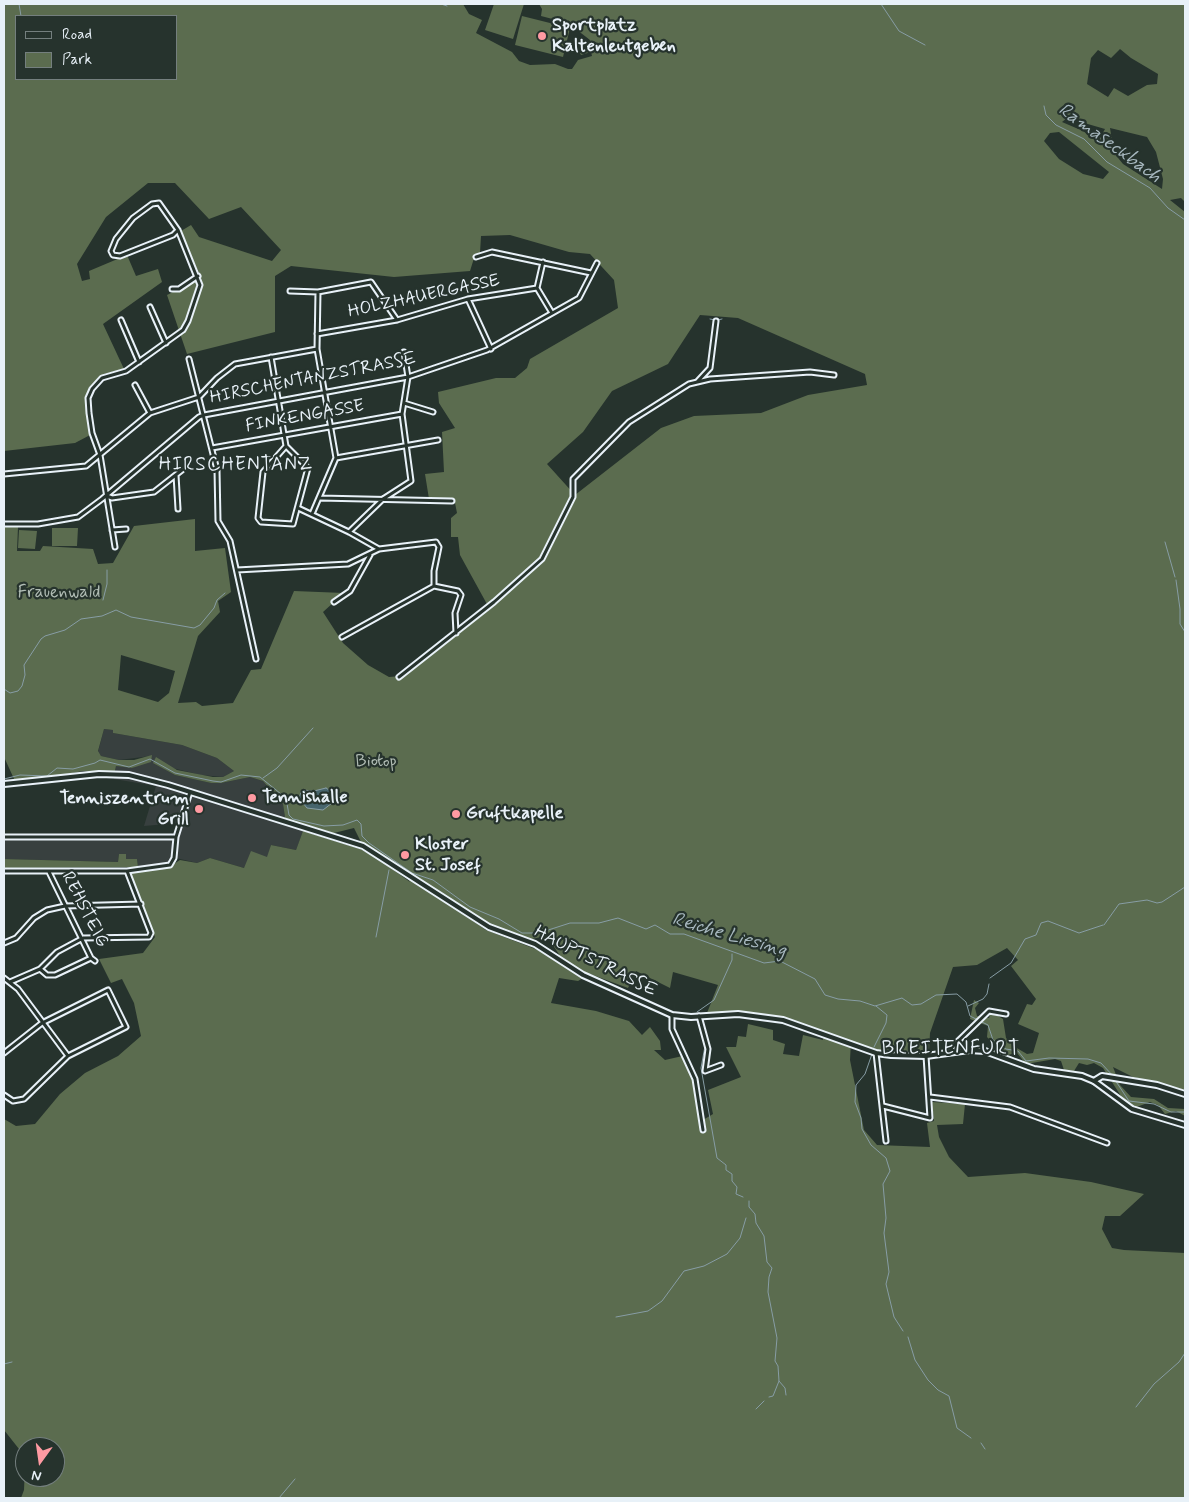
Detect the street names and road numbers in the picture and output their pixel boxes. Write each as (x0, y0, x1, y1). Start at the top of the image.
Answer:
street label: HOLZHAUERGASSE (346, 270, 502, 324)
street label: HIRSCHENTANZSTRASSE (208, 348, 418, 410)
street label: FINKENGASSE (244, 396, 366, 438)
street label: REHSTEIG (56, 869, 112, 951)
street label: HAUPTSTRASSE (530, 922, 660, 1002)

